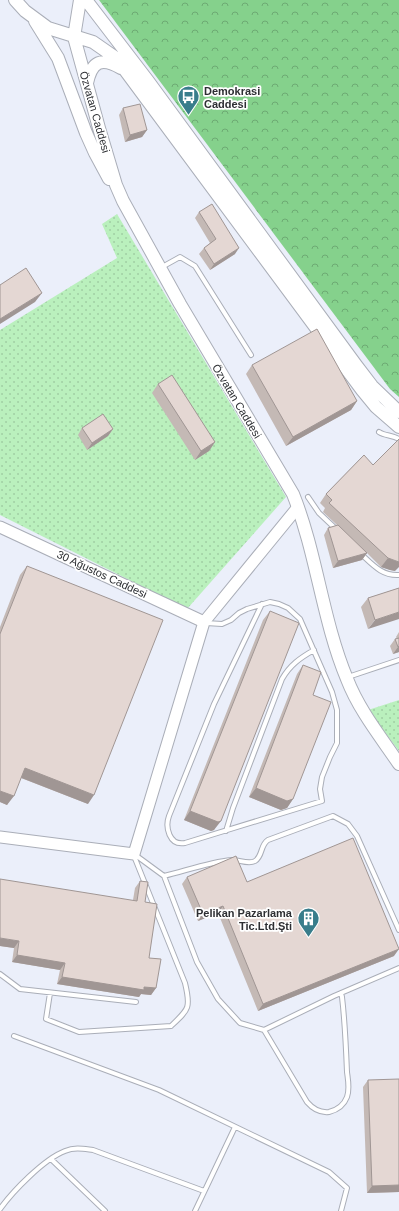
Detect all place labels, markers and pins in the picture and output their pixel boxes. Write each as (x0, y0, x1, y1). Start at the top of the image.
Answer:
bus stop icon: Demokrasi Caddesi (175, 84, 201, 117)
place label: Demokrasi Caddesi (204, 85, 260, 110)
building icon: Pelikan Pazarlama Tic.Ltd.Şti (295, 906, 321, 939)
place label: Pelikan Pazarlama Tic.Ltd.Şti (196, 907, 293, 932)

